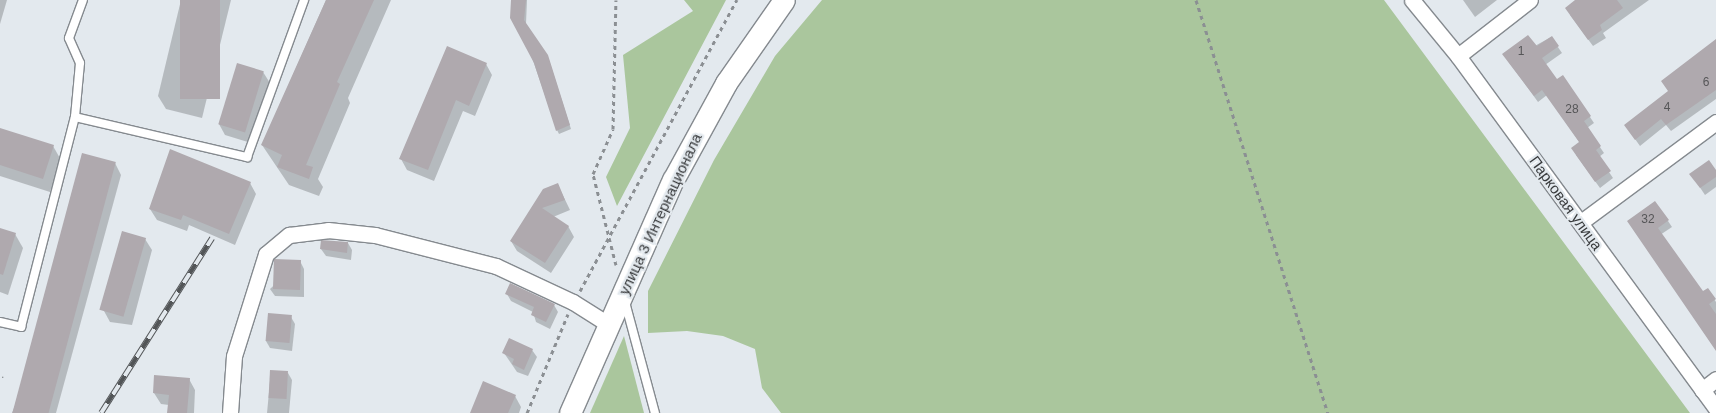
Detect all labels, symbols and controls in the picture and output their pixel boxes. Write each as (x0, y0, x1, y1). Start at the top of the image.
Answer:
house number: 1 (1518, 45, 1524, 59)
house number: 6 (1703, 76, 1709, 90)
house number: 4 (1664, 101, 1670, 115)
house number: 28 (1565, 103, 1579, 117)
street label: улица 3 Интернационала (615, 130, 705, 298)
street label: Парковая улица (1526, 152, 1606, 254)
house number: 32 (1641, 213, 1655, 227)

